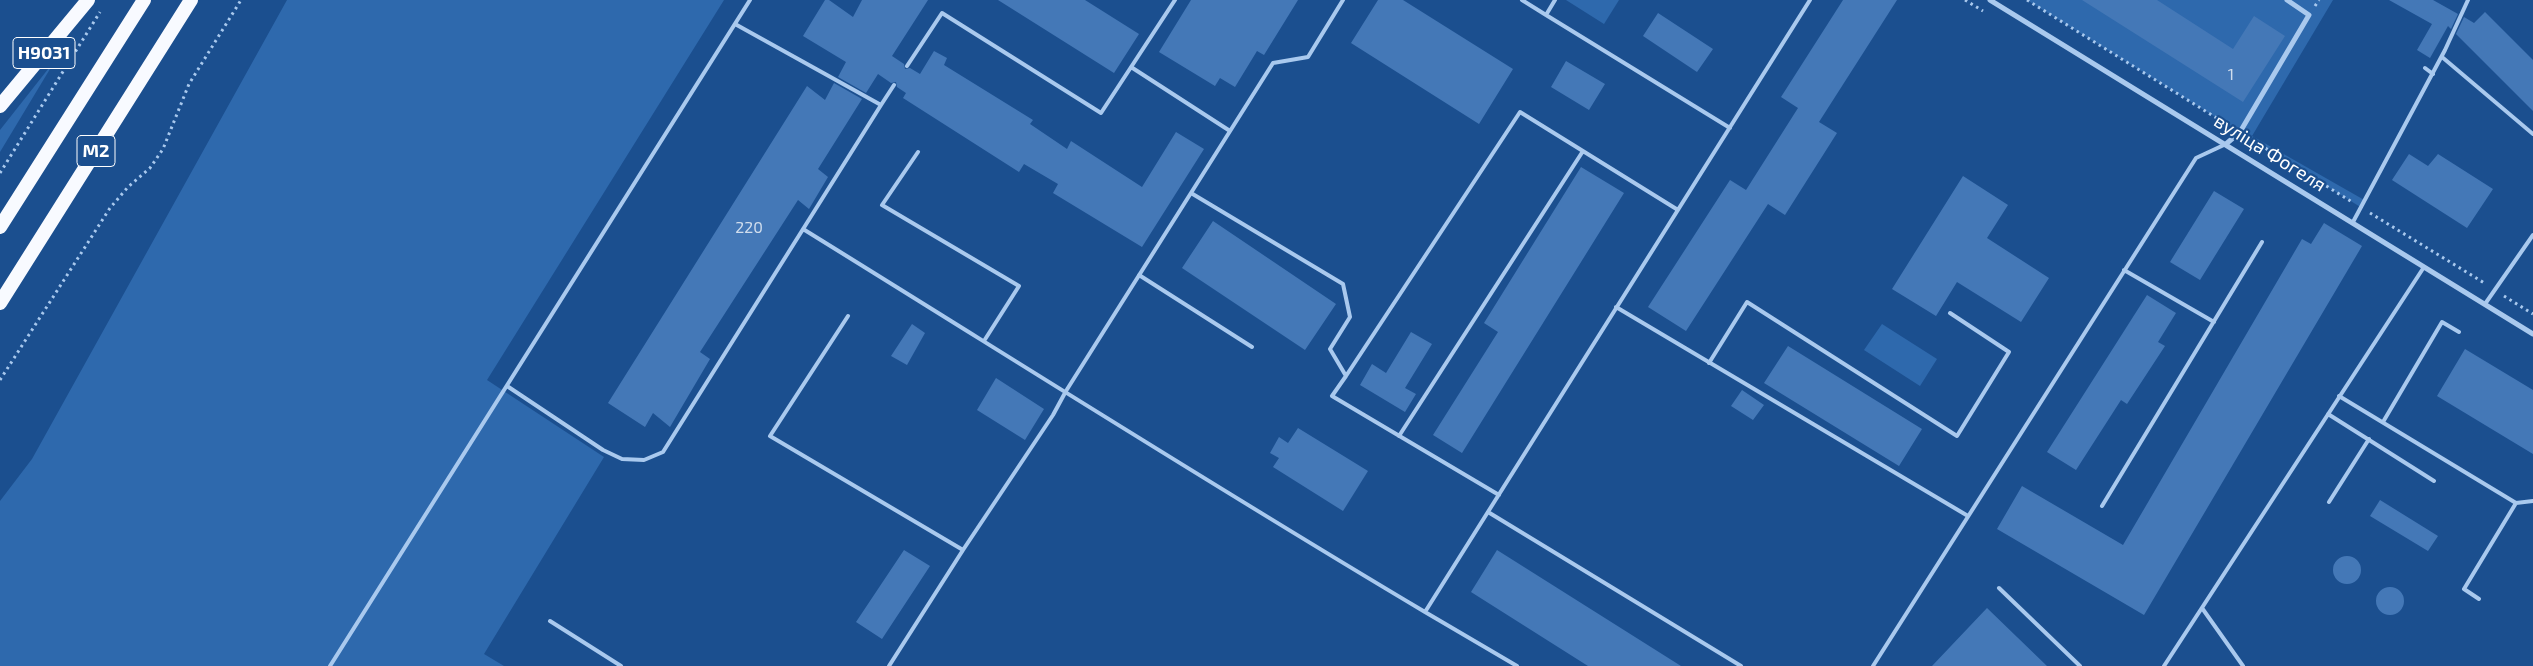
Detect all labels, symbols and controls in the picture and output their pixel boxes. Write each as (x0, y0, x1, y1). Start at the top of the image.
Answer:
road number: Н9031 (13, 38, 75, 68)
house number: 1 (2228, 65, 2234, 85)
street label: вуліца Фогеля (2210, 110, 2330, 196)
road number: М2 (77, 136, 115, 166)
house number: 220 (735, 218, 763, 238)

